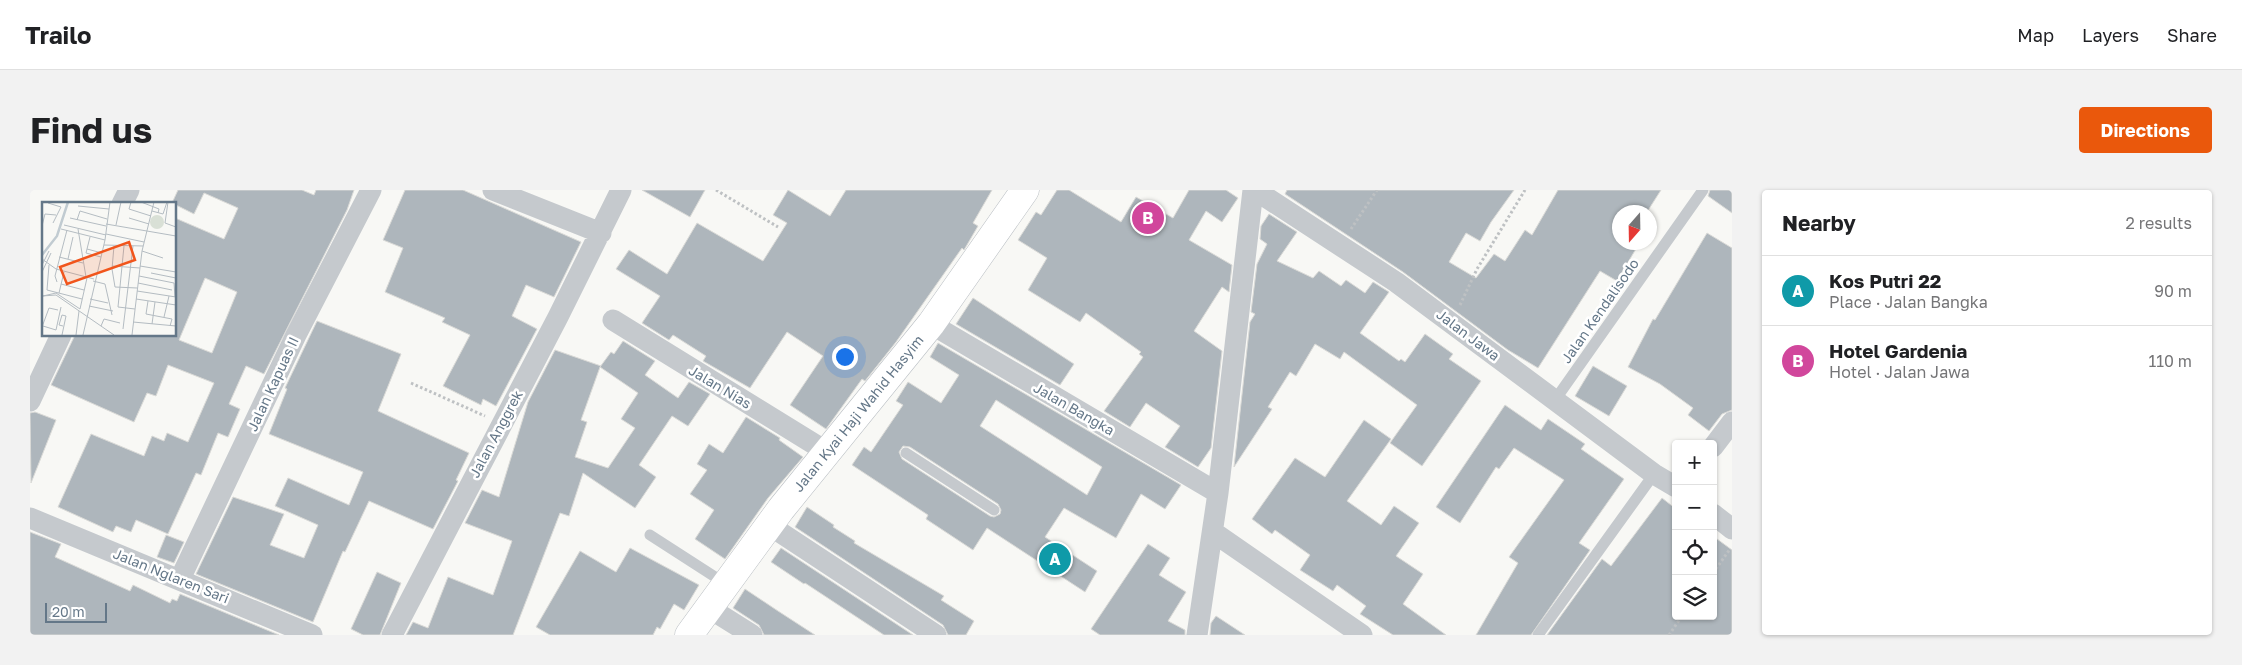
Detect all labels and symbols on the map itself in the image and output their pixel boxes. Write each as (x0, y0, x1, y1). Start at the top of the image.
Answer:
pin: B (1132, 199, 1164, 237)
inset map (42, 202, 176, 336)
north arrow (1612, 205, 1657, 250)
street label: Jalan Kendalisodo (1557, 255, 1642, 366)
street label: Jalan Jawa (1433, 305, 1503, 364)
street label: Jalan Kyai Haji Wahid Hasyim (789, 331, 927, 495)
street label: Jalan Kapuas II (243, 334, 302, 434)
your location (832, 344, 858, 370)
street label: Jalan Nias (686, 361, 755, 412)
street label: Jalan Bangka (1031, 379, 1118, 439)
street label: Jalan Anggrek (465, 387, 526, 480)
pin: A (1039, 540, 1071, 578)
street label: Jalan Nglaren Sari (111, 545, 232, 607)
scale bar (45, 600, 108, 623)

